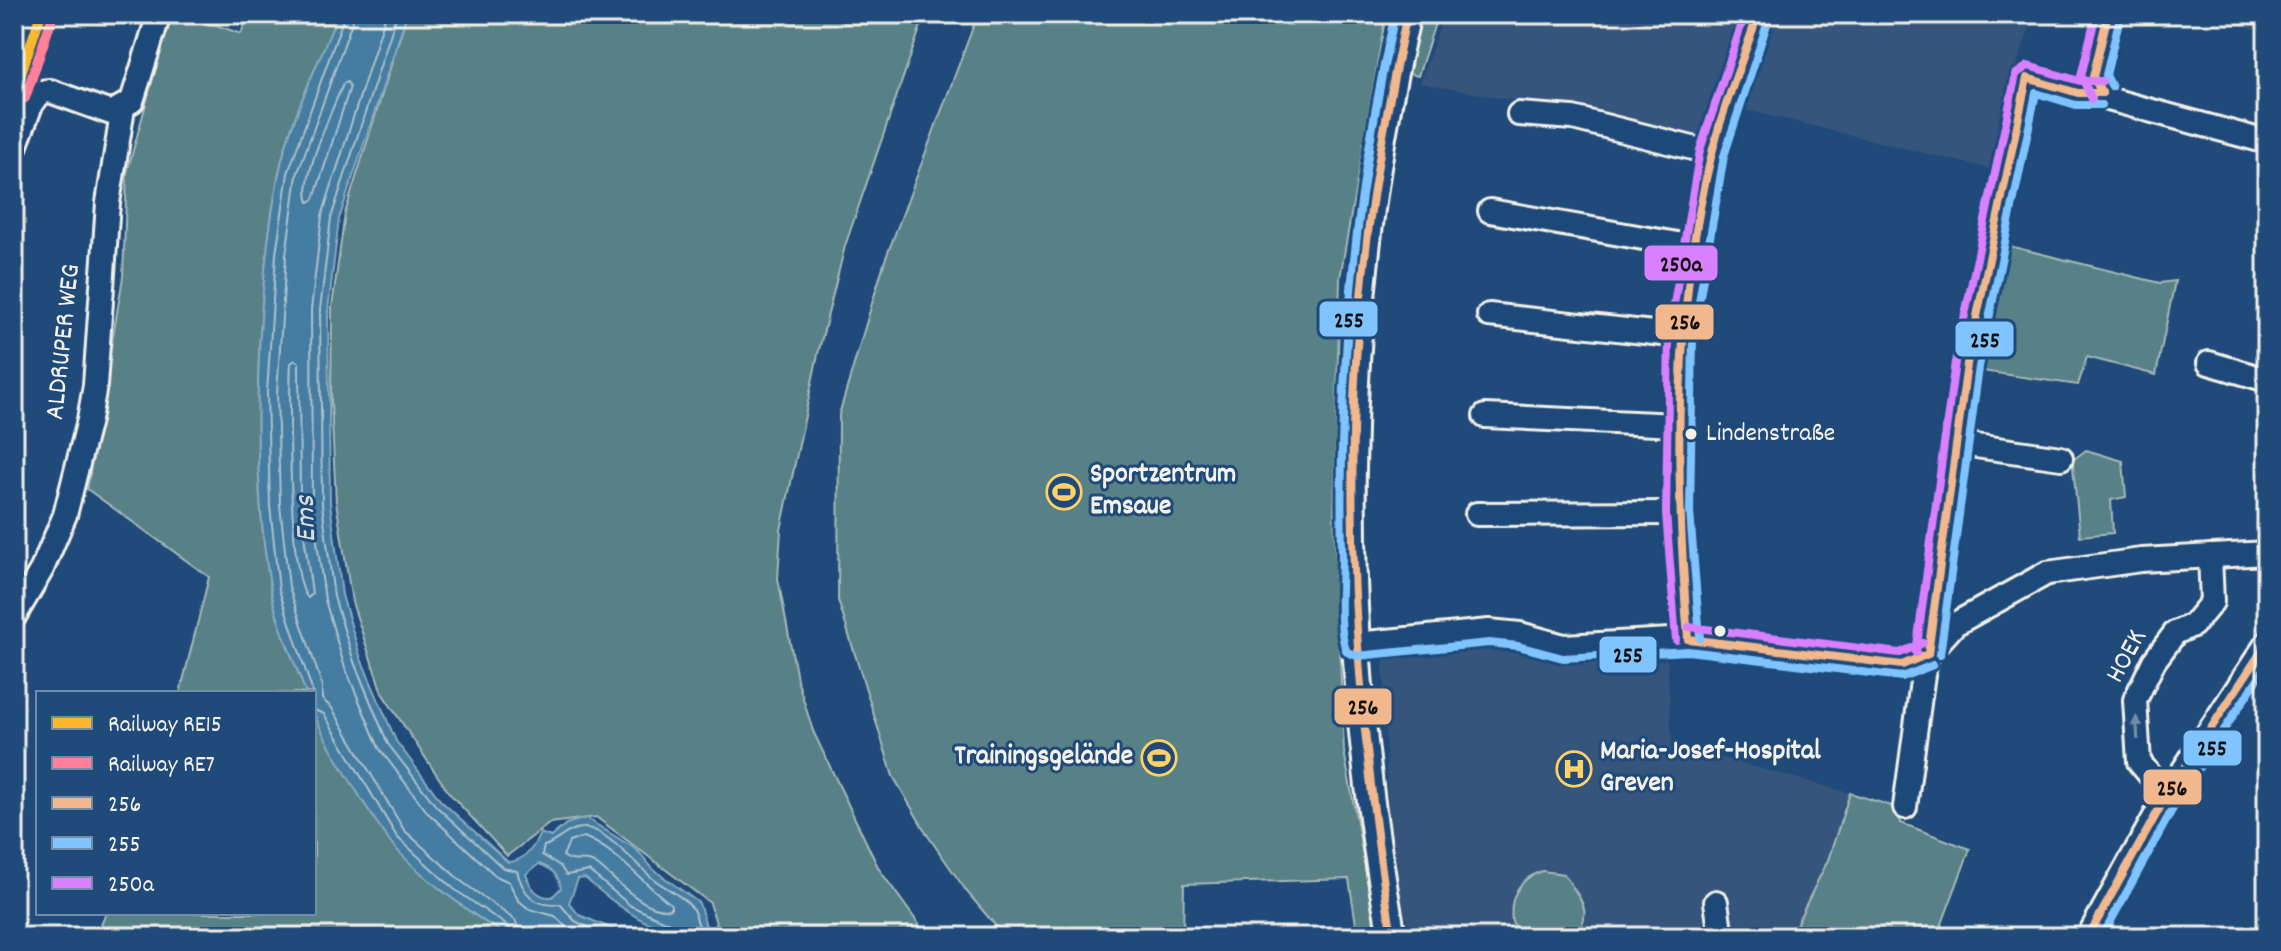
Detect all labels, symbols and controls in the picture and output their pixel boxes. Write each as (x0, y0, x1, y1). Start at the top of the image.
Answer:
line badge: 250a (1643, 244, 1719, 282)
text: 250a (1660, 251, 1703, 282)
street label: ALDRUPER WEG (37, 262, 93, 422)
line badge: 255 (1318, 300, 1379, 338)
line badge: 256 (1654, 303, 1715, 341)
text: 255 (1334, 307, 1364, 338)
text: 256 (1670, 309, 1701, 340)
line badge: 255 (1954, 320, 2015, 358)
text: 255 (1970, 327, 2000, 358)
place label: Lindenstraße (1706, 416, 1835, 453)
marker: Lindenstraße (1683, 426, 1699, 442)
place label: Sportzentrum Emsaue (1090, 456, 1236, 528)
sports icon: Sportzentrum Emsaue (1045, 473, 1083, 511)
water label: Ems (286, 493, 330, 543)
unlabelled marker (1712, 623, 1728, 639)
street label: HOEK (2097, 623, 2159, 691)
line badge: 255 (1598, 635, 1658, 674)
text: 255 (1613, 642, 1643, 673)
line badge: 256 (1333, 687, 1393, 726)
legend (36, 691, 316, 915)
text: 256 (1348, 694, 1379, 725)
text: Railway RE15 (108, 709, 222, 743)
one-way arrow (2130, 715, 2143, 740)
line badge: 255 (2182, 729, 2243, 767)
place label: Maria-Josef-Hospital Greven (1600, 733, 1821, 805)
text: 255 (2197, 735, 2227, 766)
place label: Trainingsgelände (954, 738, 1133, 778)
sports icon: Trainingsgelände (1140, 739, 1178, 777)
text: Railway RE7 (108, 749, 215, 783)
hospital icon: Maria-Josef-Hospital Greven (1555, 750, 1593, 788)
line badge: 256 (2142, 768, 2203, 806)
text: 256 (2157, 775, 2188, 806)
text: 256 (108, 789, 141, 823)
text: 255 (108, 829, 141, 863)
text: 250a (108, 869, 155, 903)

